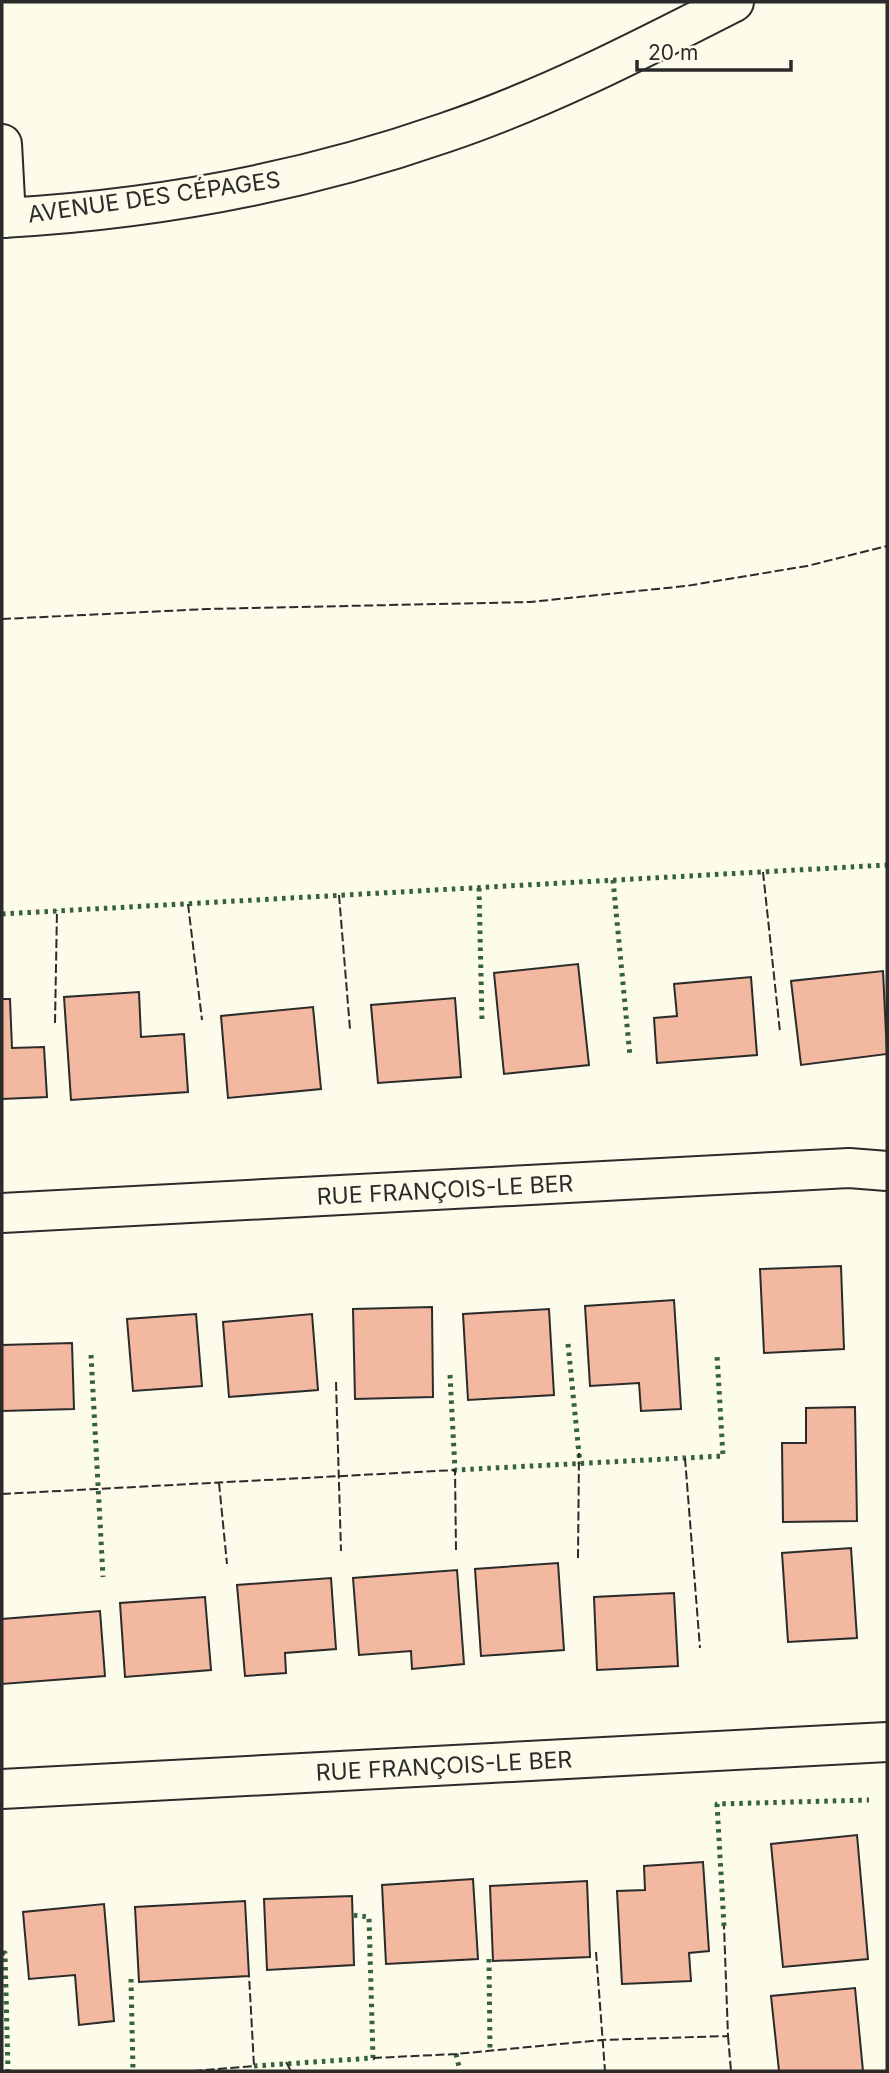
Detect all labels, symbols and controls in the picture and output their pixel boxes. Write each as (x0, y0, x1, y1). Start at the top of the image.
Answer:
scale bar (637, 28, 791, 72)
text: 20 m (648, 40, 698, 65)
street label: AVENUE DES CÉPAGES (26, 165, 282, 229)
street label: RUE FRANÇOIS-LE BER (316, 1169, 574, 1211)
street label: RUE FRANÇOIS-LE BER (315, 1745, 573, 1787)

